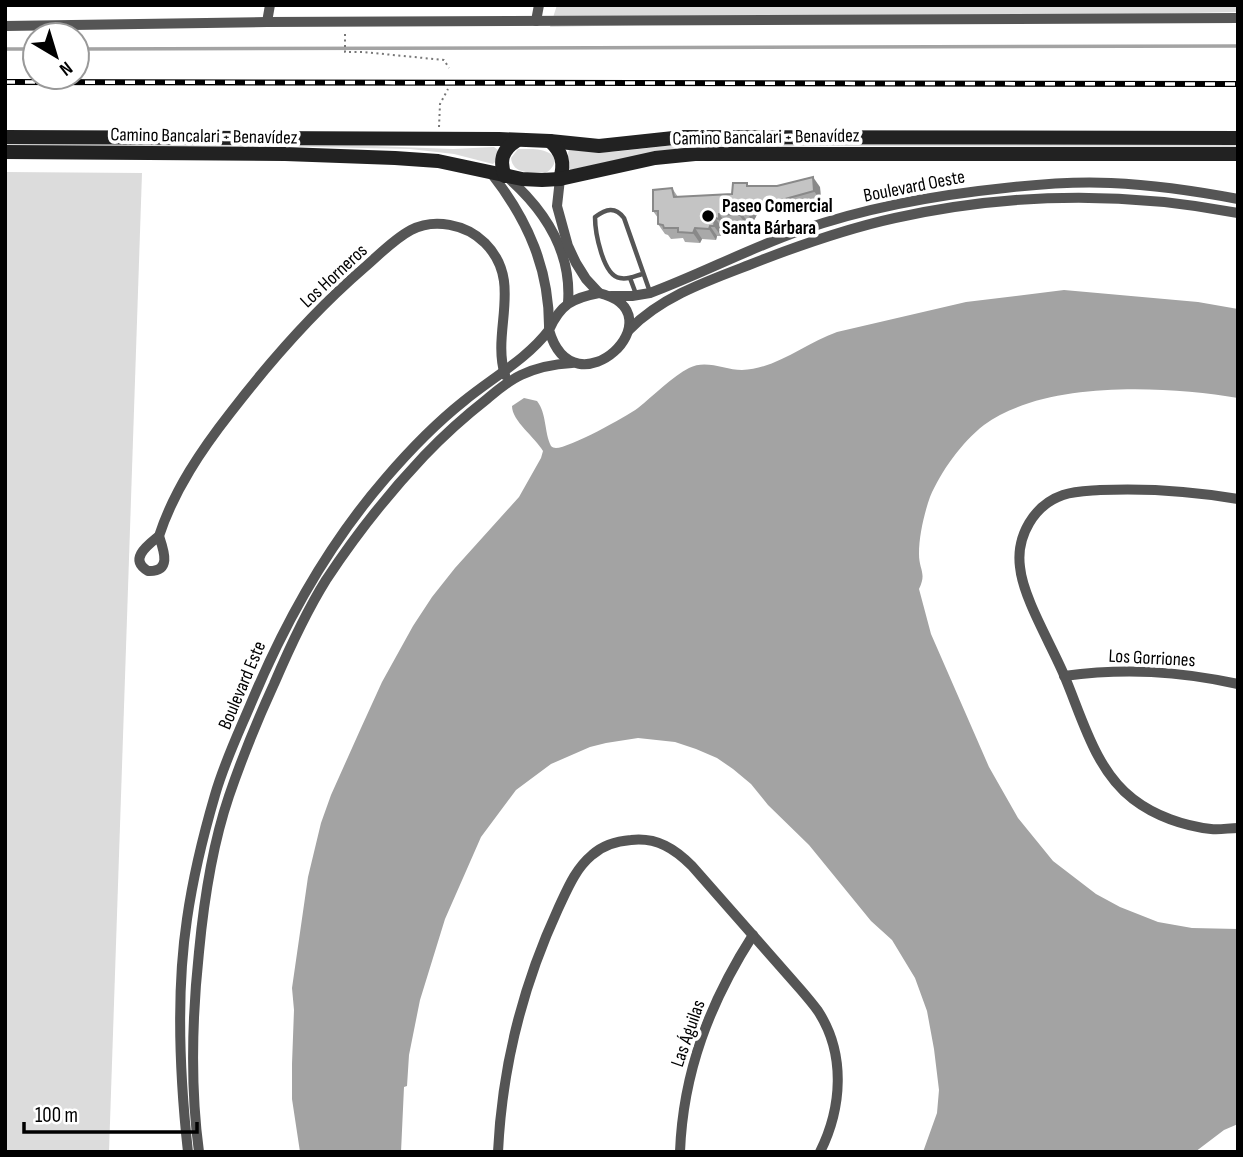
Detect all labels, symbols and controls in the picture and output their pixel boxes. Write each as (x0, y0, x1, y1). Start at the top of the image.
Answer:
north arrow (21, 21, 91, 91)
text: N (54, 56, 77, 80)
street label: Camino Bancalari - Benavídez (110, 123, 298, 150)
street label: Camino Bancalari - Benavídez (672, 124, 860, 151)
street label: Boulevard Oeste (862, 165, 967, 208)
place label: Paseo Comercial Santa Bárbara (722, 195, 833, 240)
marker: Paseo Comercial Santa Bárbara (700, 208, 716, 224)
street label: Los Horneros (296, 239, 372, 313)
street label: Boulevard Este (213, 638, 271, 733)
street label: Los Gorriones (1108, 645, 1196, 672)
street label: Las Águilas (666, 997, 711, 1070)
scale bar (24, 1090, 198, 1134)
text: 100 m (35, 1103, 78, 1128)

